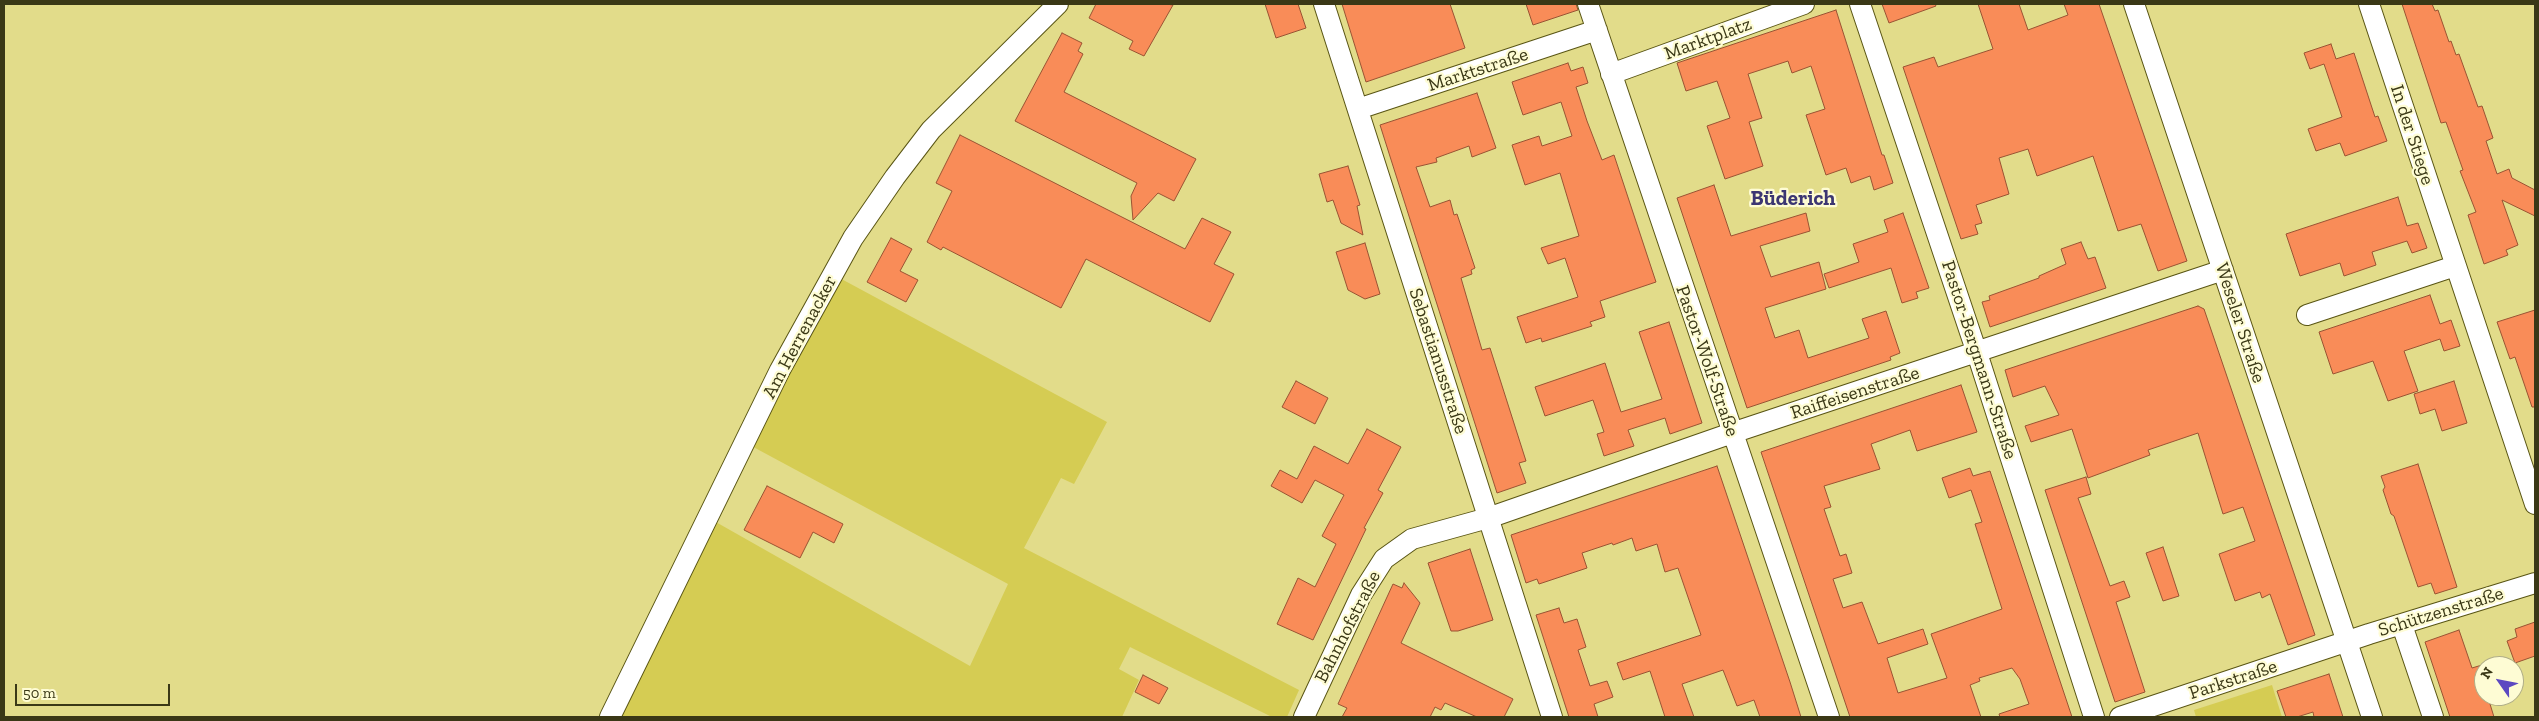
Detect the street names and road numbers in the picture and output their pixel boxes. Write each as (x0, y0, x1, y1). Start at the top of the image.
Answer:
street label: Marktplatz (1661, 13, 1755, 65)
street label: Marktstraße (1425, 43, 1531, 97)
street label: In der Stiege (2385, 82, 2439, 188)
street label: Pastor-Bergmann-Straße (1936, 258, 2022, 462)
street label: Weseler Straße (2210, 260, 2270, 386)
street label: Am Herrenacker (758, 272, 842, 402)
street label: Pastor-Wolf-Straße (1670, 282, 1744, 440)
street label: Sebastianusstraße (1404, 285, 1472, 437)
street label: Raiffeisenstraße (1788, 361, 1922, 425)
street label: Bahnhofstraße (1310, 567, 1386, 687)
street label: Schützenstraße (2376, 582, 2506, 642)
street label: Parkstraße (2186, 655, 2280, 705)

